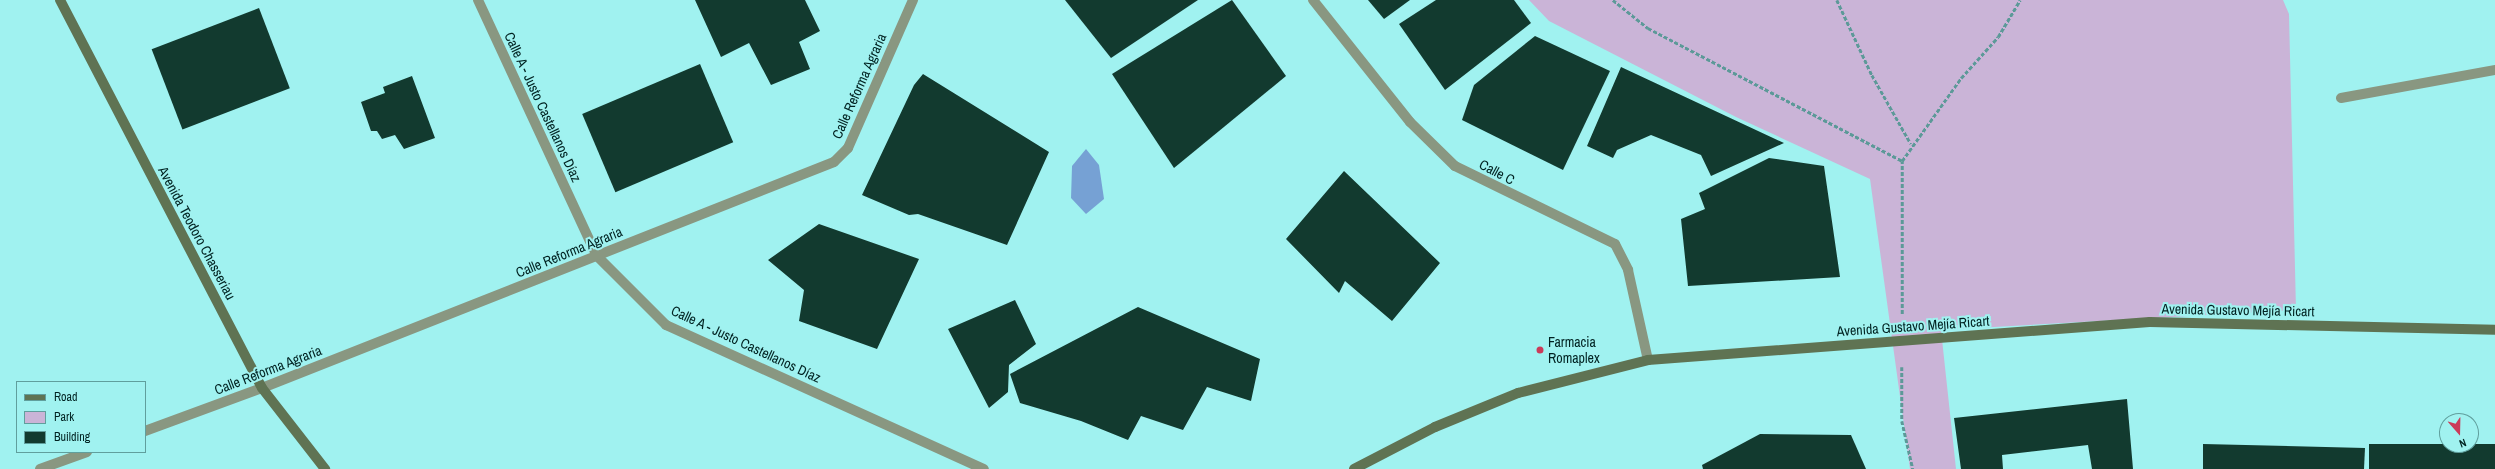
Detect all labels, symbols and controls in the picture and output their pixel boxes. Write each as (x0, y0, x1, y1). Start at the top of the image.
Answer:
street label: Calle A - Justo Castellanos Díaz (501, 29, 585, 185)
street label: Calle Reforma Agraria (828, 30, 890, 142)
street label: Calle C (1476, 156, 1518, 188)
street label: Avenida Teodoro Chasseriau (155, 163, 239, 303)
street label: Calle Reforma Agraria (513, 223, 625, 281)
street label: Avenida Gustavo Mejía Ricart (2161, 300, 2315, 320)
street label: Calle A - Justo Castellanos Díaz (668, 302, 824, 386)
street label: Avenida Gustavo Mejía Ricart (1836, 312, 1990, 340)
place label: Farmacia Romaplex (1548, 334, 1600, 366)
street label: Calle Reforma Agraria (212, 342, 324, 398)
marker: Farmacia Romaplex (1535, 345, 1545, 355)
legend (16, 381, 146, 453)
text: Road (54, 389, 78, 405)
text: Park (54, 409, 74, 425)
north arrow (2439, 413, 2479, 453)
text: Building (54, 429, 90, 445)
text: N (2457, 436, 2468, 451)

